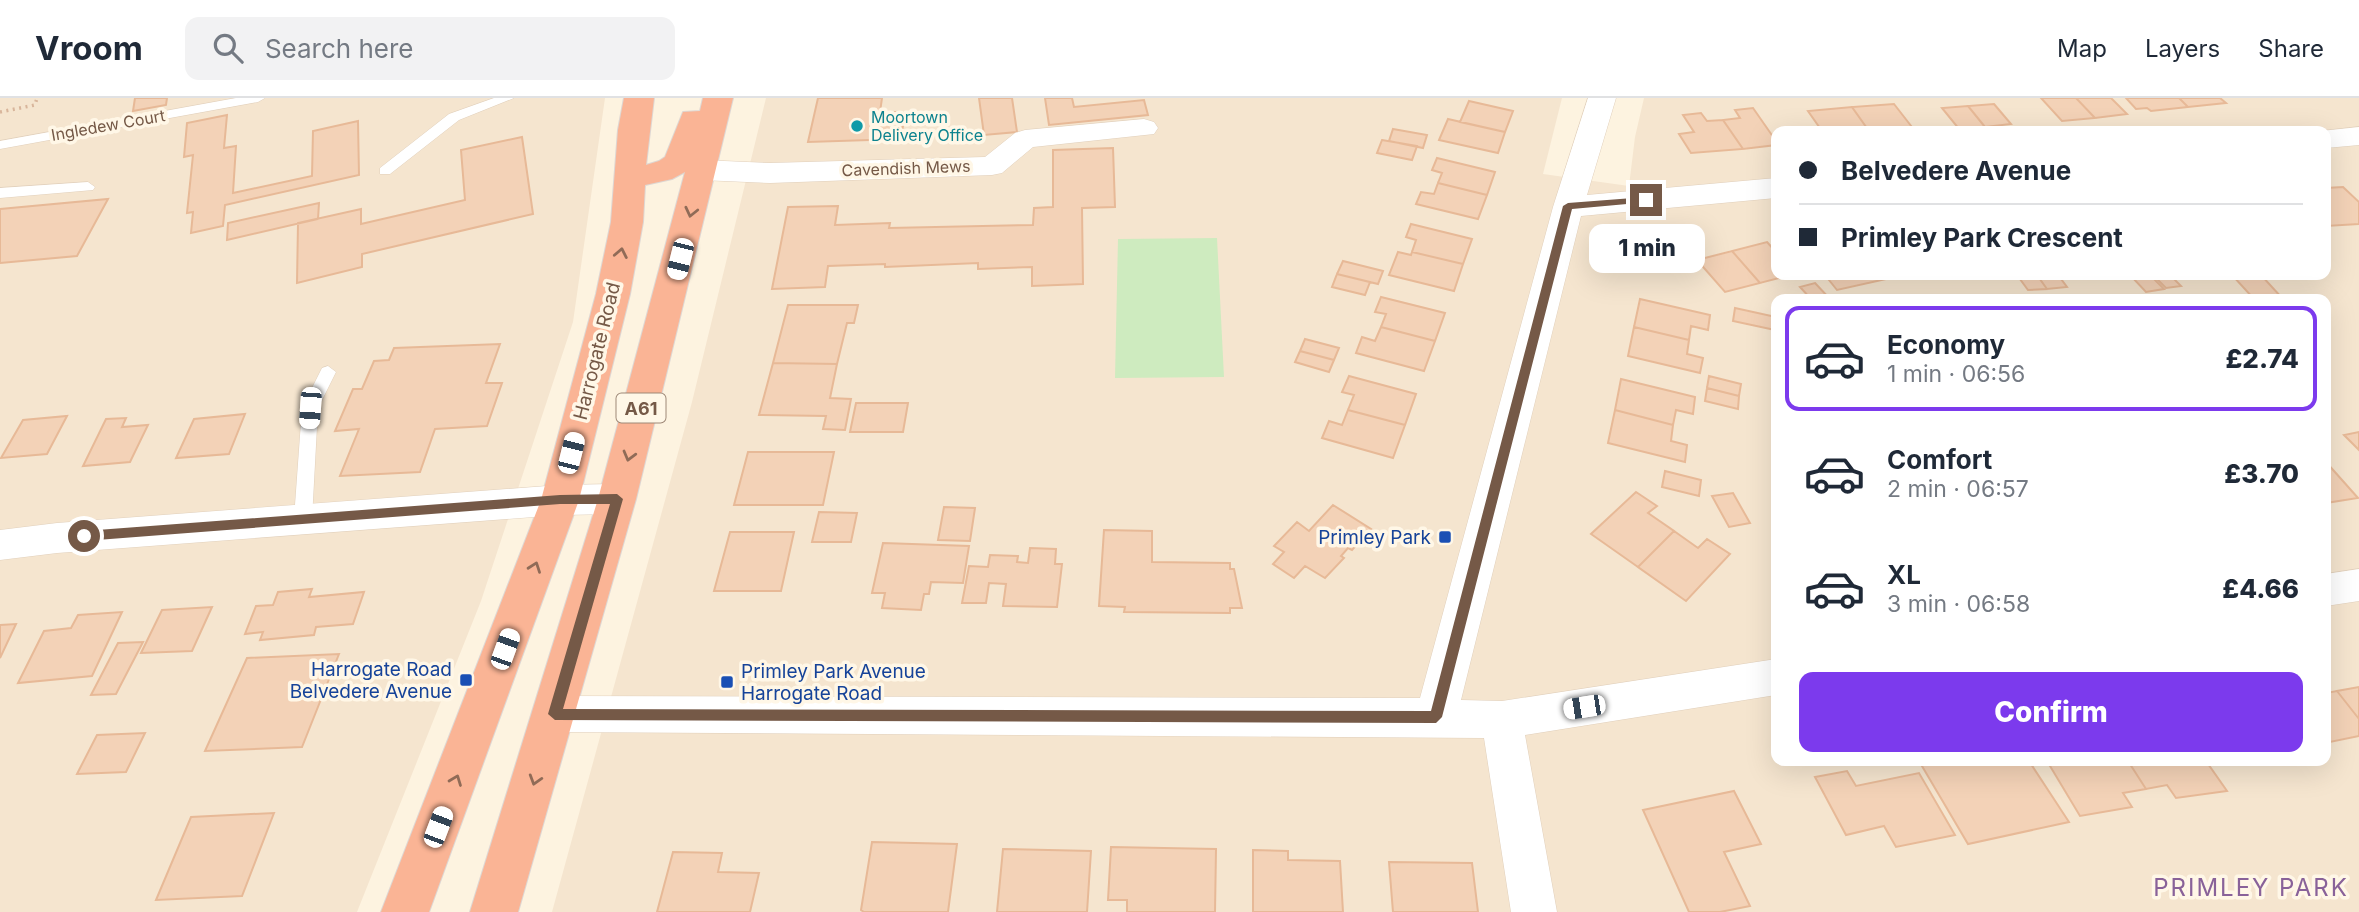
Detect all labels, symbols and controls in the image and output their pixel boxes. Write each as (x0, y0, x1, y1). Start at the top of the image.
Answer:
search box (185, 17, 675, 80)
text: Vroom (35, 28, 143, 68)
icon: search (209, 29, 247, 67)
text: Search here (265, 33, 414, 64)
text: Map (2057, 34, 2107, 63)
text: Layers (2145, 34, 2220, 63)
text: Share (2258, 34, 2324, 63)
street label: Ingledew Court (49, 105, 167, 145)
place label: Moortown Delivery Office (871, 107, 983, 145)
marker: Moortown Delivery Office (849, 118, 865, 134)
text: Belvedere Avenue (1841, 155, 2071, 186)
street label: Cavendish Mews (841, 156, 971, 180)
route end (1630, 184, 1662, 216)
one-way arrow (685, 206, 699, 218)
text: Primley Park Crescent (1841, 222, 2123, 253)
callout: 1 min (1588, 224, 1704, 274)
text: 1 min (1618, 234, 1676, 262)
car (665, 236, 696, 282)
one-way arrow (612, 247, 627, 259)
street label: Harrogate Road (569, 280, 625, 422)
icon: car (1803, 327, 1866, 390)
text: Economy (1887, 329, 2005, 360)
text: £2.74 (2225, 343, 2299, 374)
text: 1 min · 06:56 (1887, 360, 2025, 388)
car (299, 386, 322, 430)
road number: A61 (616, 394, 666, 422)
car (556, 430, 587, 476)
icon: car (1803, 442, 1866, 505)
text: Comfort (1887, 444, 1992, 475)
one-way arrow (623, 450, 637, 462)
text: £3.70 (2224, 458, 2299, 489)
text: 2 min · 06:57 (1887, 475, 2029, 503)
route start (68, 520, 100, 552)
place label: Primley Park (1318, 526, 1432, 549)
marker: Primley Park (1437, 529, 1453, 545)
icon: car (1803, 557, 1866, 620)
text: XL (1887, 559, 1921, 590)
one-way arrow (527, 561, 541, 573)
text: £4.66 (2222, 573, 2299, 604)
text: 3 min · 06:58 (1887, 590, 2030, 618)
car (488, 626, 523, 672)
place label: Harrogate Road Belvedere Avenue (290, 658, 452, 703)
place label: Primley Park Avenue Harrogate Road (741, 660, 926, 705)
marker: Harrogate Road Belvedere Avenue (458, 672, 474, 688)
button: Confirm (1799, 672, 2303, 752)
marker: Primley Park Avenue Harrogate Road (719, 674, 735, 690)
car (1562, 693, 1607, 721)
one-way arrow (528, 773, 543, 785)
one-way arrow (448, 774, 462, 786)
car (421, 804, 456, 850)
district label: PRIMLEY PARK (2153, 873, 2349, 902)

